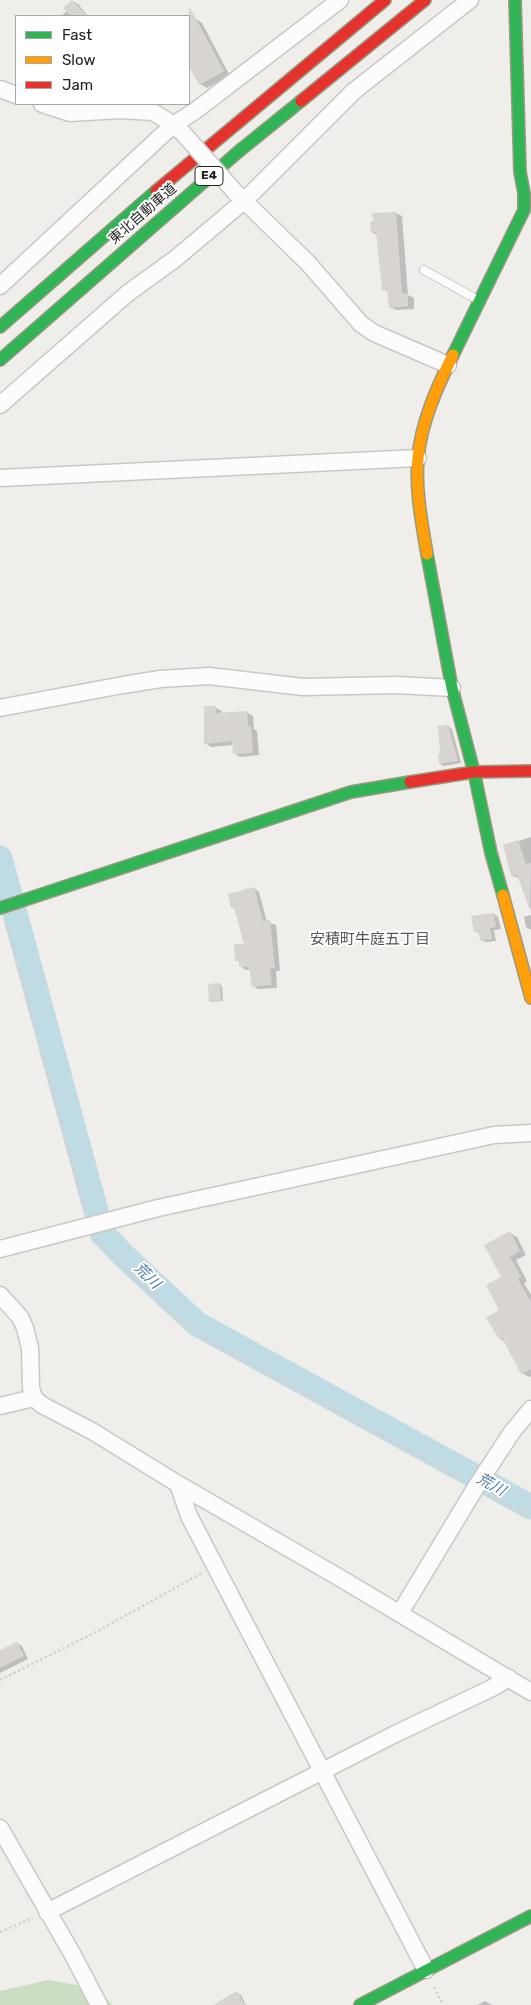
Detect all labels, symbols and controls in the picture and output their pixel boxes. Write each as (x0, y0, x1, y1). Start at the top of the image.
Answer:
legend (15, 15, 190, 105)
text: Fast (62, 26, 92, 44)
text: Slow (62, 51, 95, 69)
text: Jam (62, 76, 93, 94)
road number: E4 (195, 167, 223, 186)
street label: 東北自動車道 (106, 180, 180, 248)
district label: 安積町牛庭五丁目 (310, 931, 430, 949)
water label: 荒川 (130, 1259, 164, 1293)
water label: 荒川 (474, 1470, 508, 1500)

